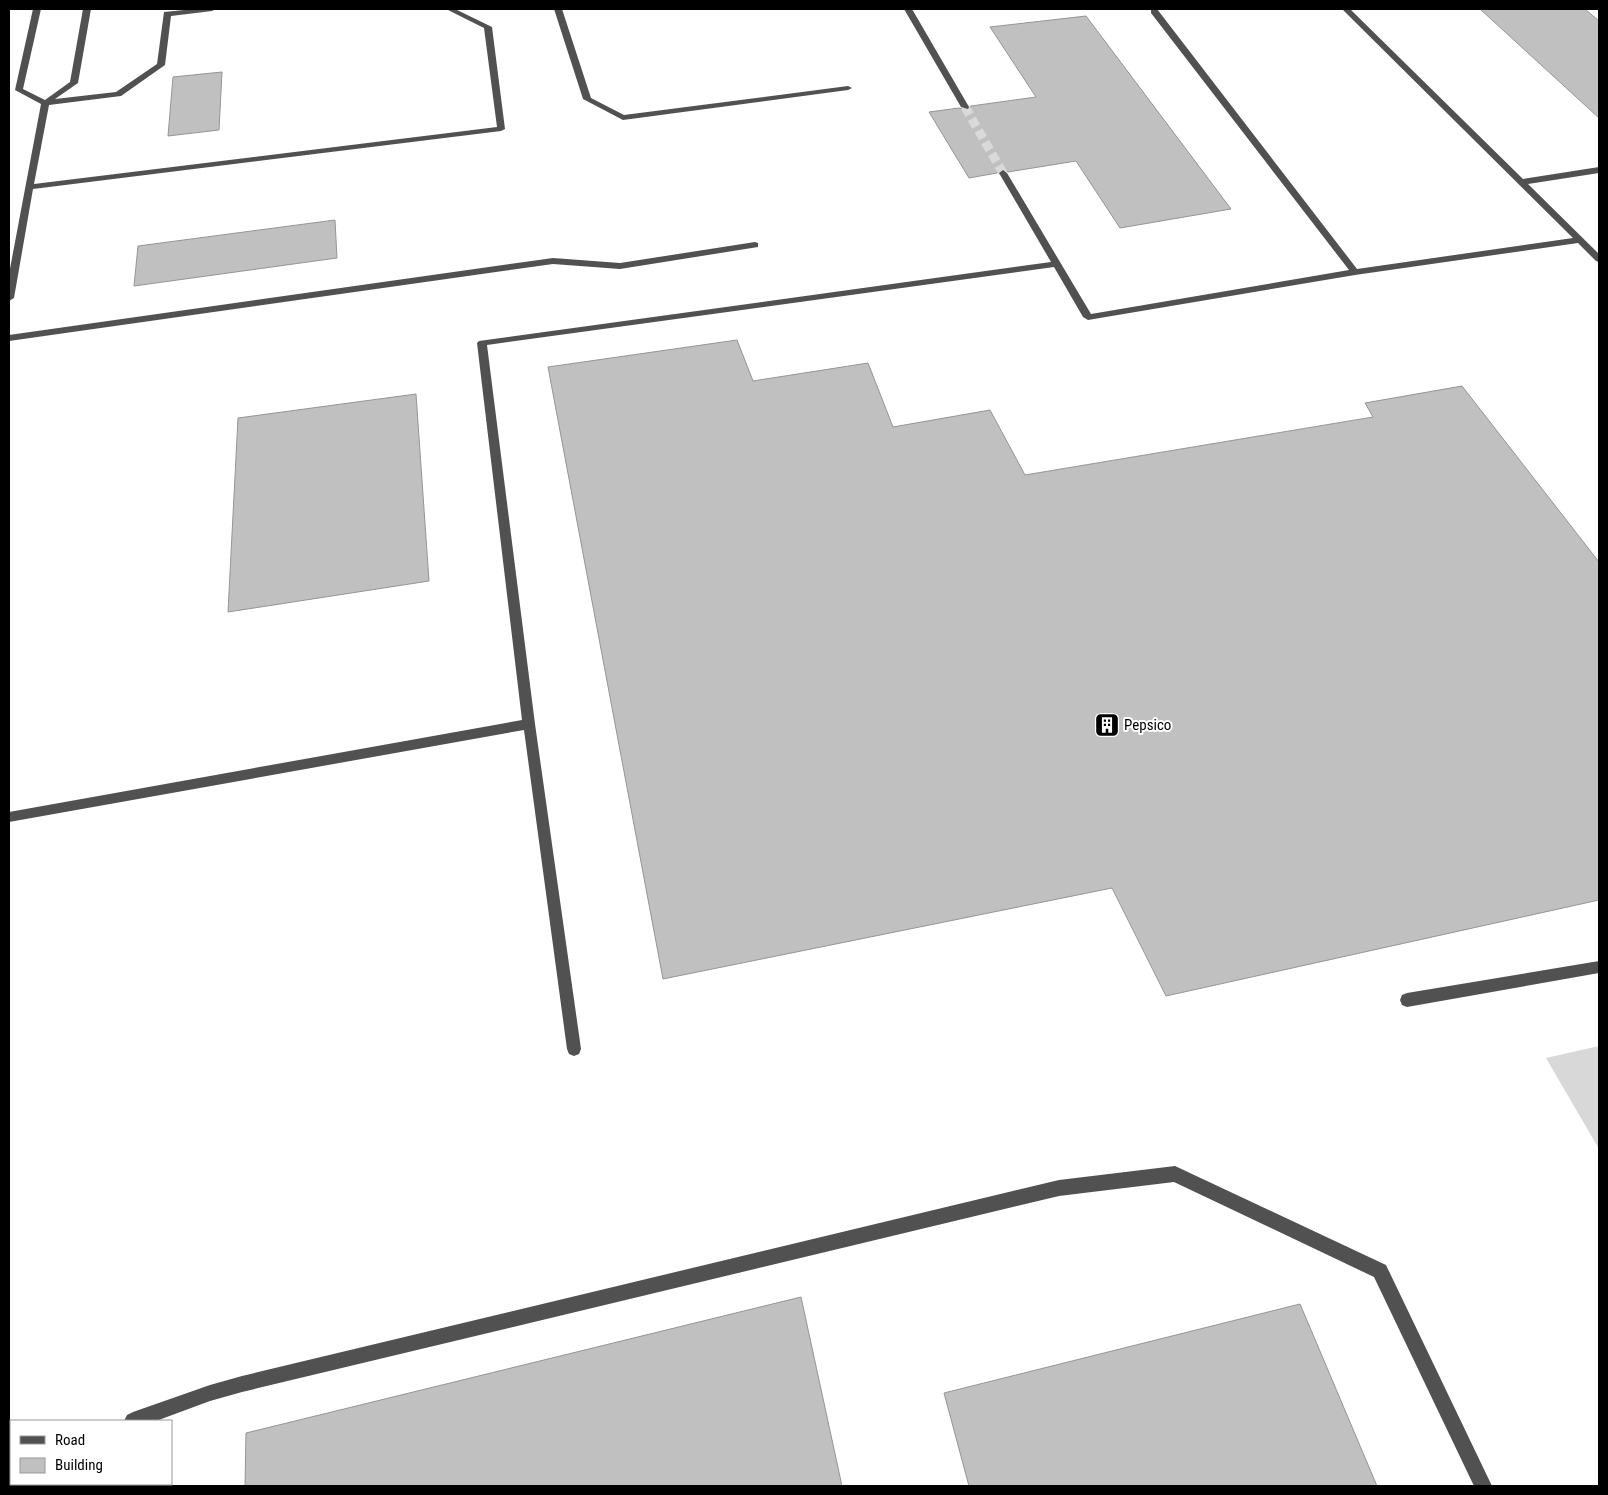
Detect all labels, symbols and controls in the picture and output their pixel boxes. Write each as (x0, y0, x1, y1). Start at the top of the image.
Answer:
building icon: Pepsico (1094, 712, 1120, 738)
place label: Pepsico (1124, 716, 1171, 734)
legend (10, 1420, 172, 1485)
text: Road (55, 1431, 85, 1449)
text: Building (55, 1456, 103, 1474)

